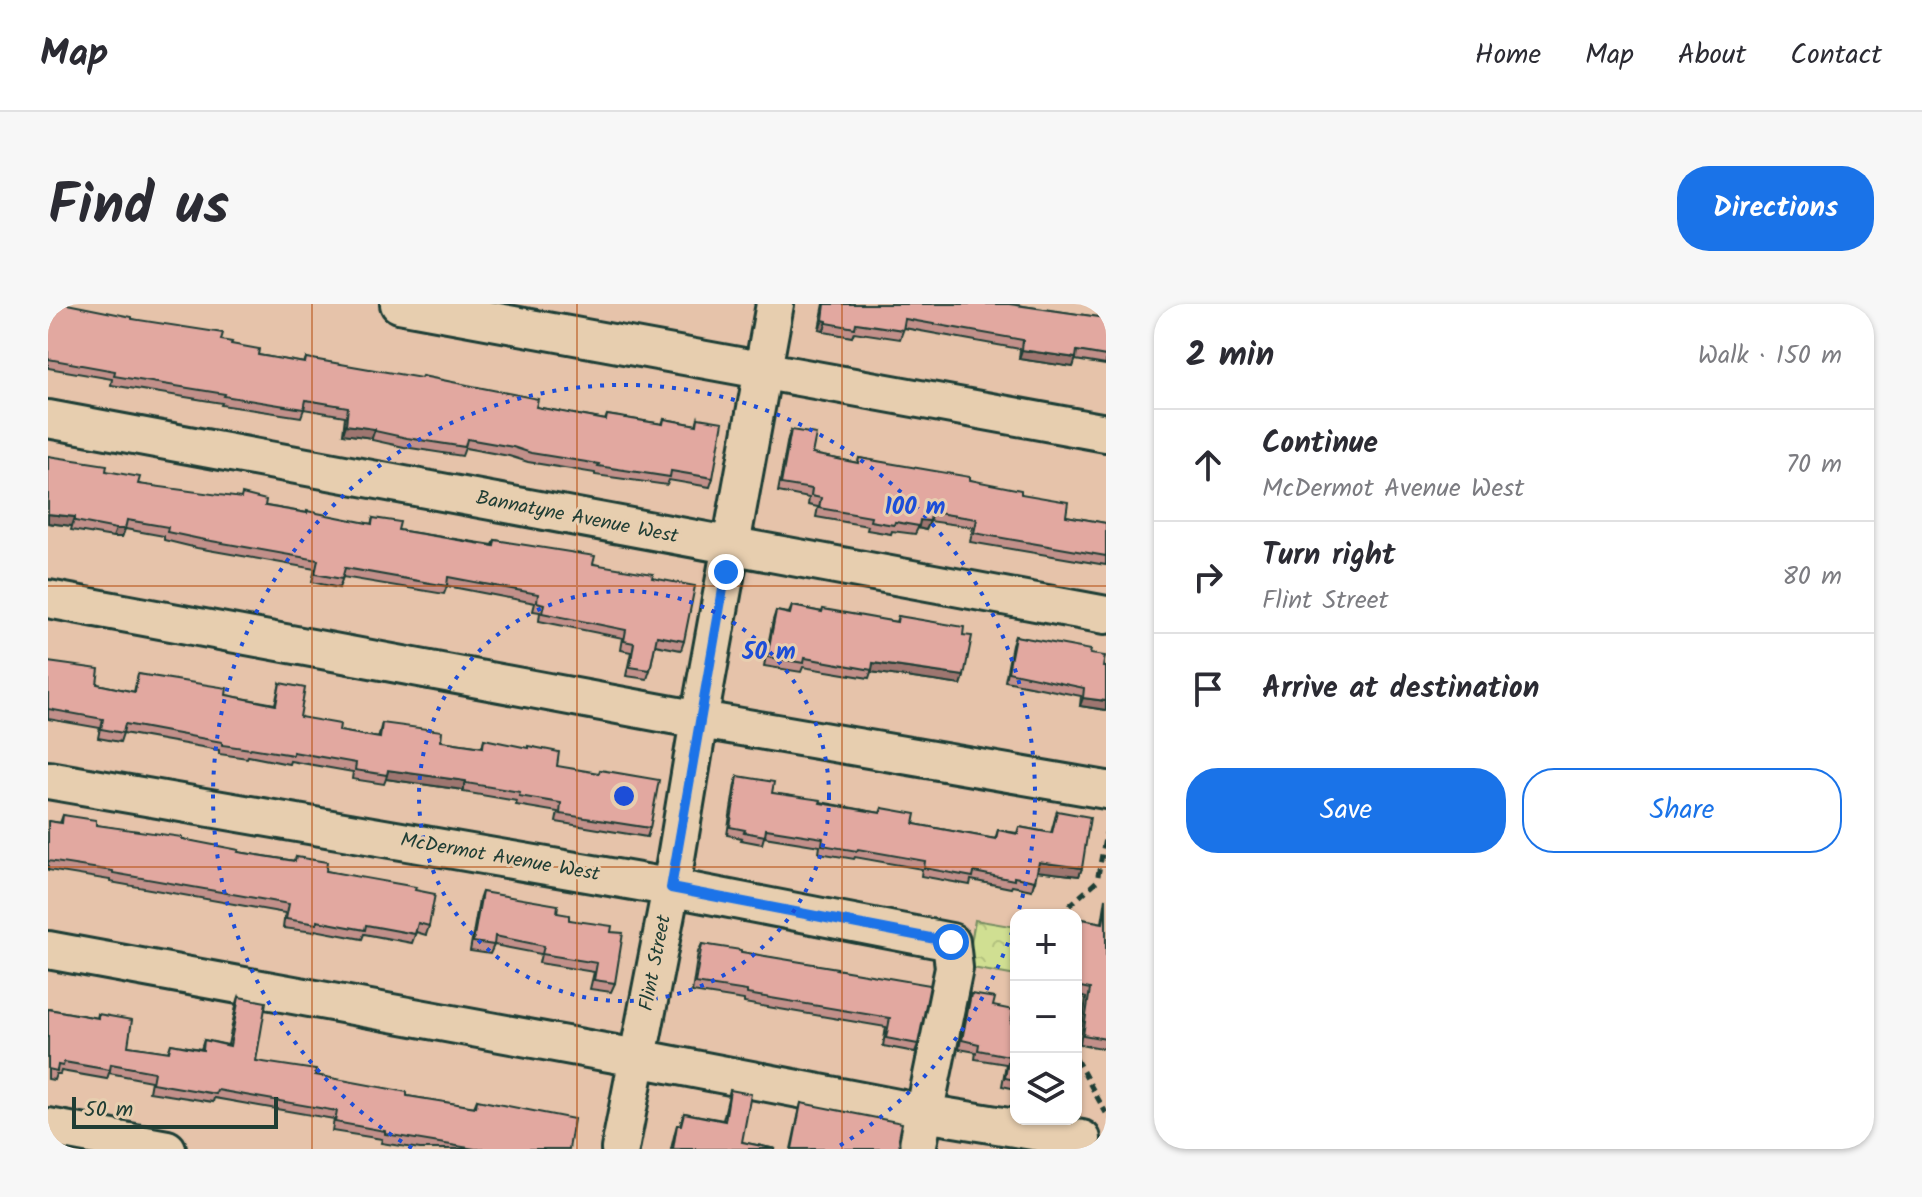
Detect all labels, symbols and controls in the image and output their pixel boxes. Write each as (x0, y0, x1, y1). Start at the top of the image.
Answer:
text: Map (40, 25, 109, 85)
text: Home (1475, 33, 1541, 78)
text: Map (1585, 33, 1634, 78)
text: About (1678, 33, 1746, 78)
text: Contact (1790, 33, 1882, 78)
text: Find us (48, 163, 229, 253)
button: Directions (1677, 166, 1874, 251)
text: 2 min (1186, 329, 1274, 383)
text: Walk · 150 m (1698, 335, 1842, 377)
text: Continue (1262, 420, 1378, 468)
icon: ahead (1186, 443, 1230, 487)
text: 70 m (1786, 444, 1842, 486)
text: McDermot Avenue West (1262, 468, 1524, 510)
street label: Bannatyne Avenue West (473, 483, 681, 553)
text: 100 m (885, 488, 945, 527)
text: Turn right (1262, 532, 1395, 580)
route end (708, 554, 744, 590)
icon: right (1186, 555, 1230, 599)
text: 80 m (1782, 556, 1842, 598)
text: Flint Street (1262, 580, 1388, 622)
text: 50 m (741, 633, 796, 672)
text: Arrive at destination (1262, 665, 1539, 713)
icon: arrive (1186, 667, 1230, 711)
button: Save (1186, 768, 1506, 853)
button: Share (1522, 768, 1842, 853)
centre of rings (610, 782, 638, 810)
street label: McDermot Avenue West (398, 825, 602, 891)
map controls (1010, 909, 1082, 1125)
button: + (1010, 909, 1082, 981)
street label: Flint Street (631, 912, 681, 1014)
route start (933, 924, 969, 960)
button: − (1010, 981, 1082, 1053)
button: layers (1010, 1053, 1082, 1125)
scale bar (72, 1093, 278, 1129)
text: 50 m (84, 1093, 133, 1128)

